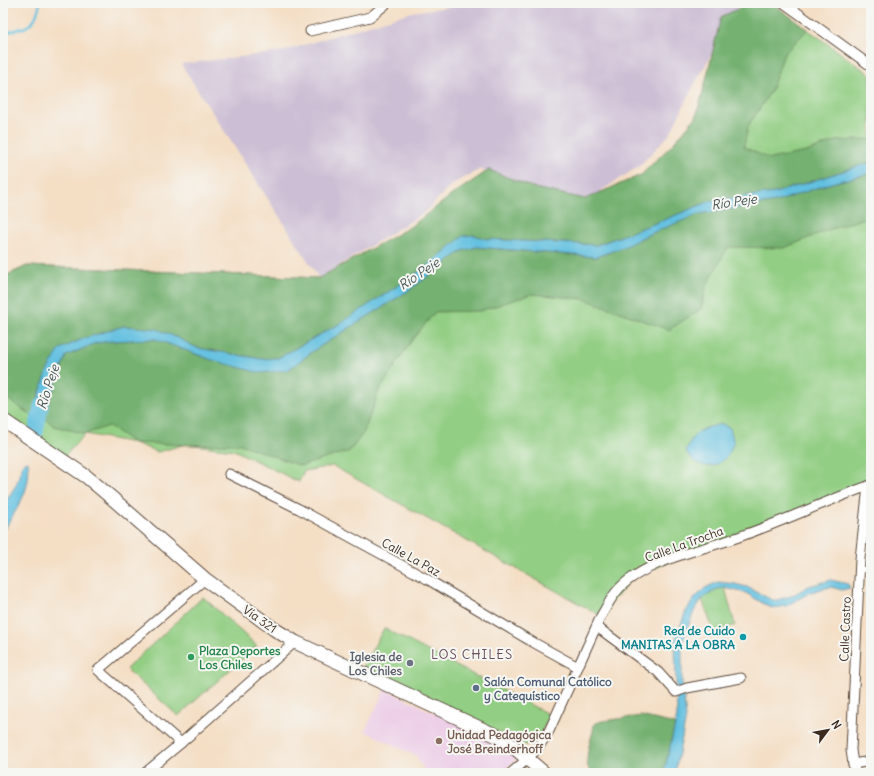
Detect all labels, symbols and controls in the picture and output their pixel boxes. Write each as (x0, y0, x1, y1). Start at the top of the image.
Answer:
water label: Río Peje (710, 190, 759, 214)
water label: Río Peje (395, 254, 444, 294)
water label: Río Peje (33, 362, 63, 411)
street label: Calle La Trocha (643, 523, 725, 565)
street label: Calle La Paz (379, 535, 443, 579)
street label: Calle Castro (836, 596, 854, 662)
street label: Vía 321 (240, 602, 280, 636)
place label: Red de Cuido MANITAS A LA OBRA (621, 623, 735, 652)
marker: Red de Cuido MANITAS A LA OBRA (738, 632, 748, 642)
place label: Plaza Deportes Los Chiles (199, 643, 281, 672)
district label: LOS CHILES (431, 646, 513, 663)
place label: Iglesia de Los Chiles (348, 649, 403, 678)
marker: Plaza Deportes Los Chiles (186, 652, 196, 662)
marker: Iglesia de Los Chiles (405, 658, 415, 668)
place label: Salón Comunal Católico y Catequístico (484, 674, 612, 704)
marker: Salón Comunal Católico y Catequístico (471, 683, 481, 693)
north arrow (808, 710, 848, 750)
text: N (829, 718, 844, 732)
place label: Unidad Pedagógica José Breinderhoff (447, 727, 551, 756)
marker: Unidad Pedagógica José Breinderhoff (434, 736, 444, 746)

